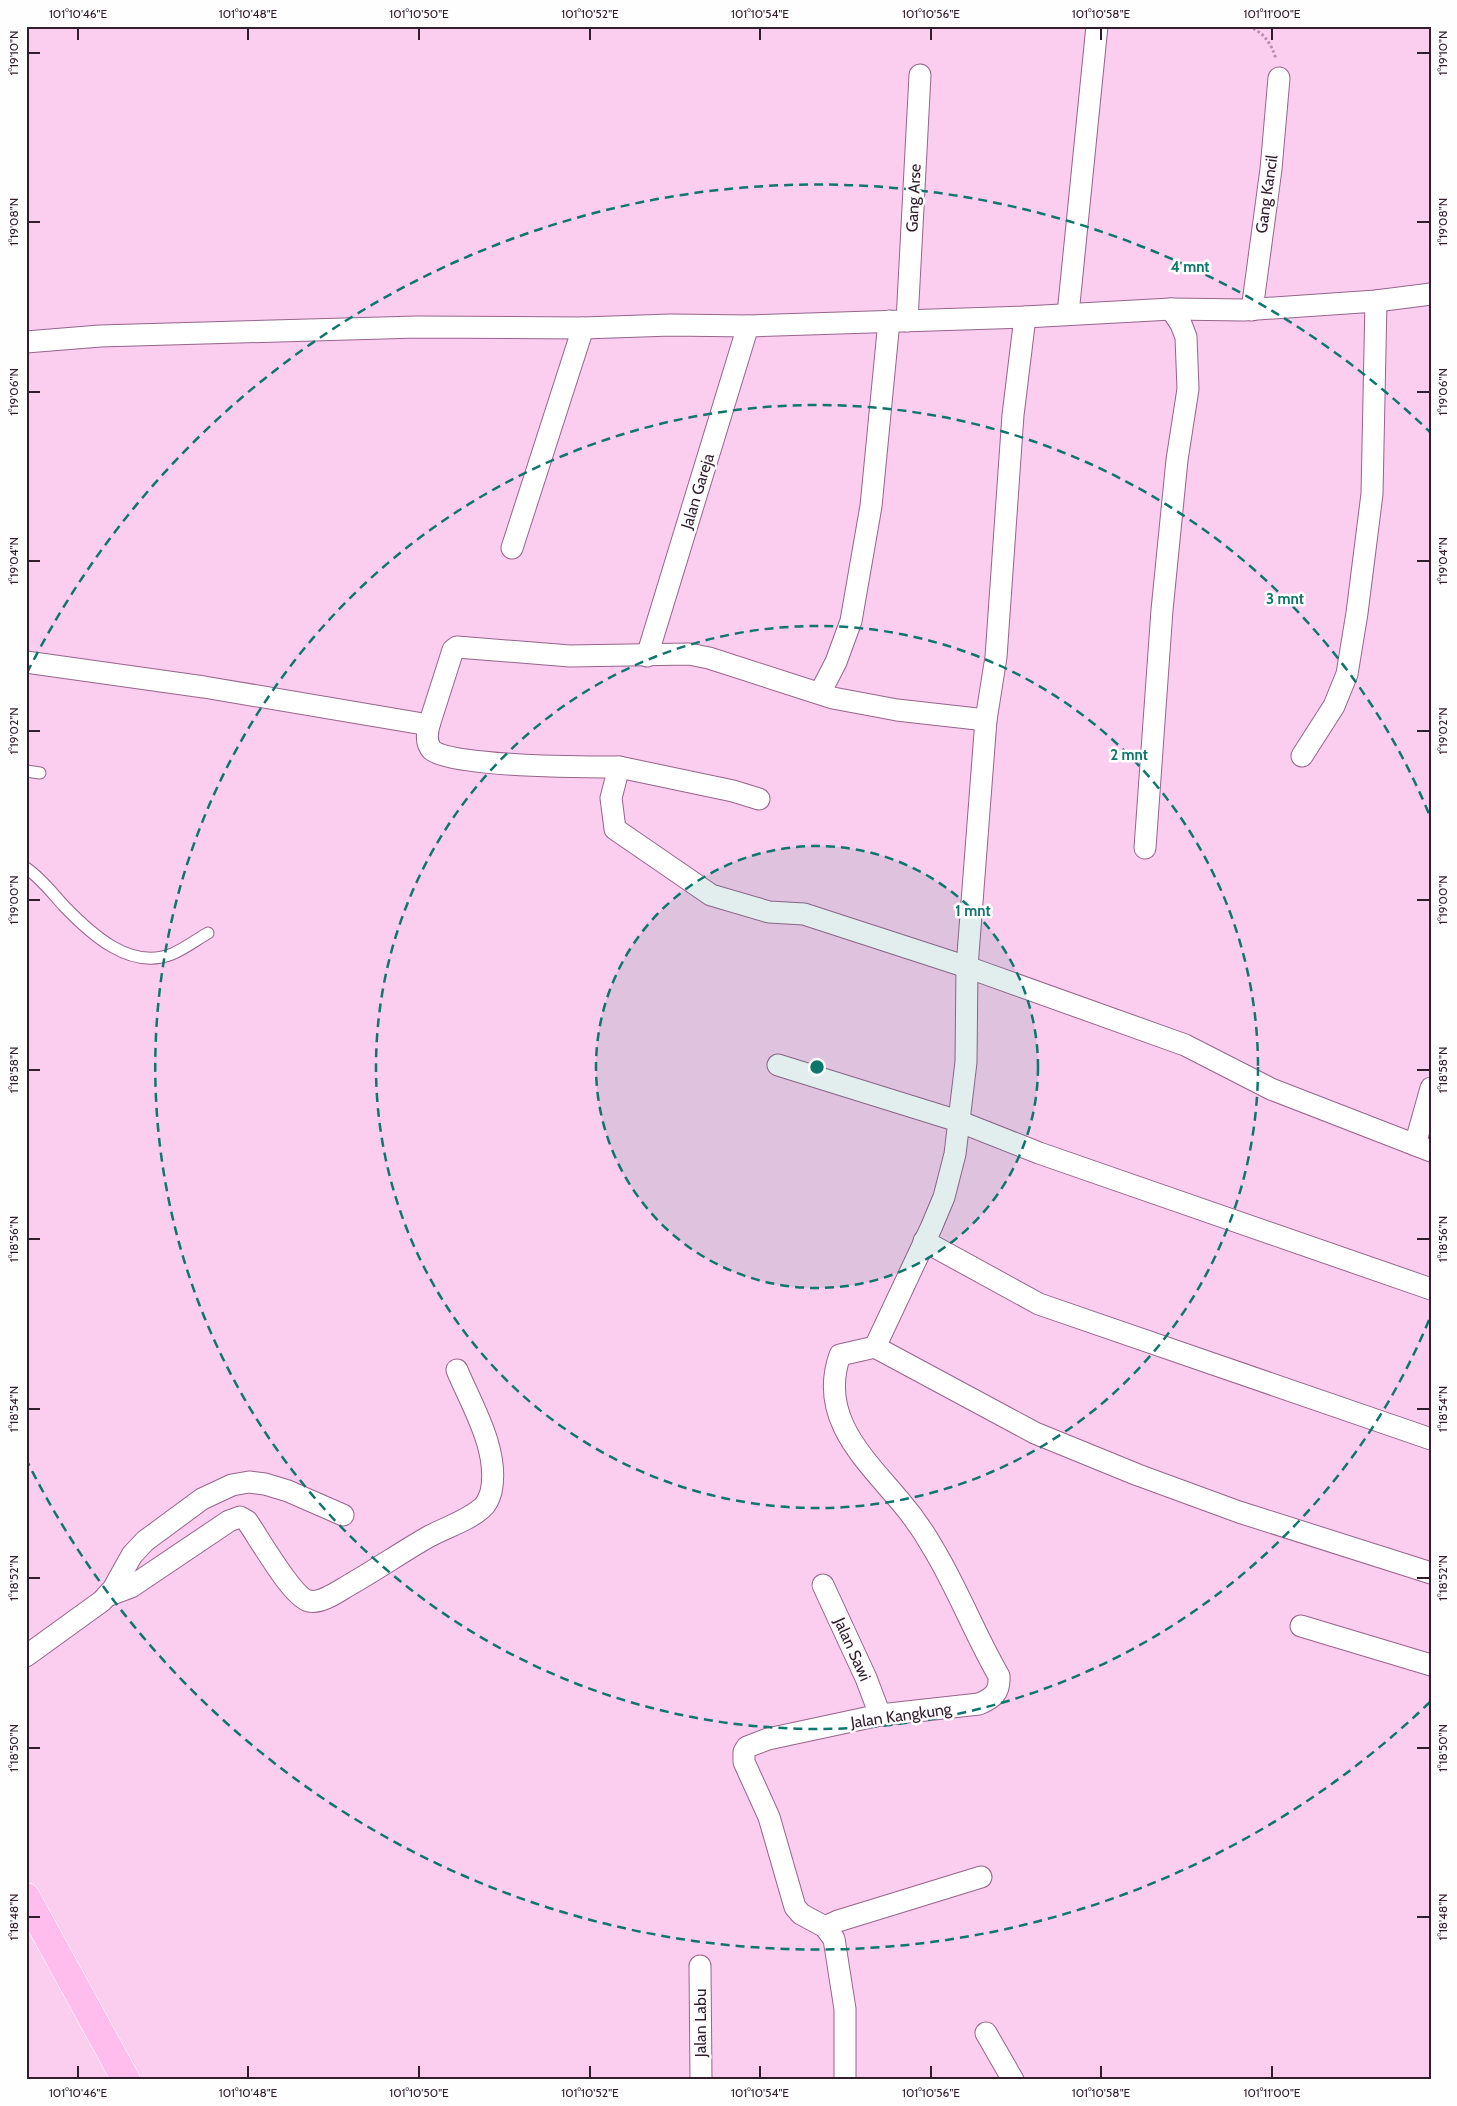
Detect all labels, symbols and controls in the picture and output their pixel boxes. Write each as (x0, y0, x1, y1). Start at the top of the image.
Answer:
text: 101°10'46"E (49, 6, 107, 21)
text: 101°10'48"E (219, 6, 278, 21)
text: 101°10'50"E (389, 6, 449, 21)
text: 101°10'52"E (561, 6, 619, 21)
text: 101°10'54"E (731, 6, 789, 21)
text: 101°10'56"E (902, 6, 960, 21)
text: 101°10'58"E (1072, 6, 1131, 21)
text: 101°11'00"E (1244, 6, 1301, 21)
text: 1°19'10"N (6, 31, 21, 75)
text: 1°19'10"N (1435, 31, 1450, 75)
street label: Gang Kancil (1252, 153, 1281, 235)
street label: Gang Arse (902, 163, 925, 233)
text: 1°19'08"N (6, 198, 21, 246)
text: 1°19'08"N (1435, 198, 1450, 246)
text: 4 mnt (1170, 258, 1210, 276)
text: 1°19'06"N (6, 368, 21, 416)
text: 1°19'06"N (1435, 368, 1450, 416)
street label: Jalan Gareja (677, 451, 718, 532)
text: 1°19'04"N (6, 537, 21, 585)
text: 1°19'04"N (1435, 537, 1450, 585)
text: 3 mnt (1266, 590, 1304, 608)
text: 1°19'02"N (6, 707, 21, 755)
text: 1°19'02"N (1435, 707, 1450, 755)
text: 2 mnt (1110, 746, 1148, 764)
text: 1°19'00"N (6, 875, 21, 925)
text: 1°19'00"N (1435, 875, 1450, 925)
text: 1 mnt (955, 902, 991, 920)
text: 1°18'58"N (6, 1047, 21, 1093)
text: 1°18'58"N (1435, 1047, 1450, 1093)
centre of rings (808, 1058, 826, 1076)
text: 1°18'56"N (6, 1216, 21, 1262)
text: 1°18'56"N (1435, 1216, 1450, 1262)
text: 1°18'54"N (6, 1386, 21, 1432)
text: 1°18'54"N (1435, 1386, 1450, 1432)
text: 1°18'52"N (6, 1555, 21, 1601)
text: 1°18'52"N (1435, 1555, 1450, 1601)
street label: Jalan Sawi (830, 1614, 875, 1684)
street label: Jalan Kangkung (848, 1699, 954, 1732)
text: 1°18'50"N (6, 1724, 21, 1772)
text: 1°18'50"N (1435, 1724, 1450, 1772)
text: 1°18'48"N (6, 1894, 21, 1940)
text: 1°18'48"N (1435, 1894, 1450, 1940)
street label: Jalan Labu (691, 1989, 710, 2058)
text: 101°10'46"E (49, 2085, 107, 2100)
text: 101°10'48"E (219, 2085, 278, 2100)
text: 101°10'50"E (389, 2085, 449, 2100)
text: 101°10'52"E (561, 2085, 619, 2100)
text: 101°10'54"E (731, 2085, 789, 2100)
text: 101°10'56"E (902, 2085, 960, 2100)
text: 101°10'58"E (1072, 2085, 1131, 2100)
text: 101°11'00"E (1244, 2085, 1301, 2100)

